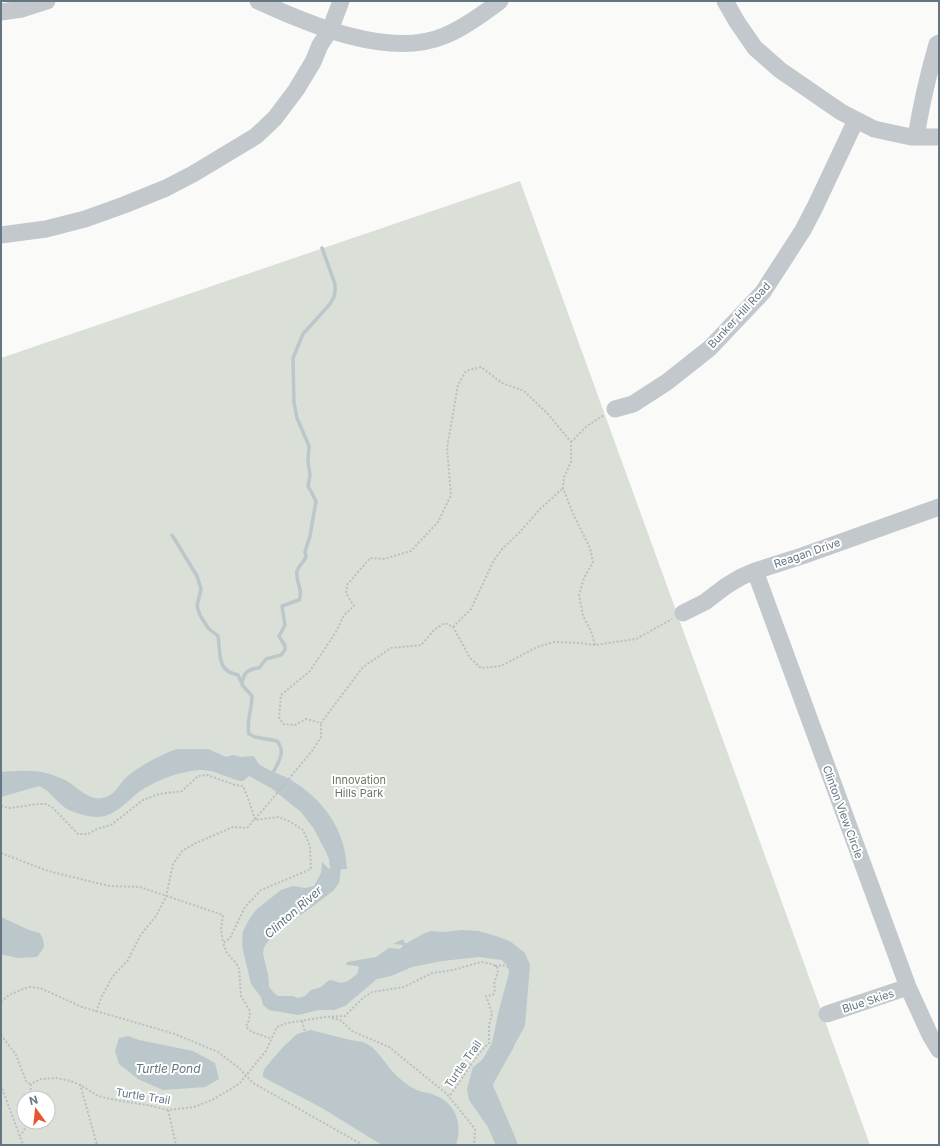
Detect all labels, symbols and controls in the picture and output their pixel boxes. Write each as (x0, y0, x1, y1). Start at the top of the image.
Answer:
street label: Bunker Hill Road (705, 279, 773, 351)
street label: Reagan Drive (772, 535, 842, 571)
street label: Clinton View Circle (820, 764, 866, 860)
park label: Innovation Hills Park (332, 773, 386, 800)
water label: Clinton River (261, 882, 325, 941)
street label: Blue Skies (840, 986, 896, 1016)
street label: Turtle Trail (441, 1037, 485, 1091)
water label: Turtle Pond (135, 1061, 201, 1076)
street label: Turtle Trail (115, 1085, 171, 1107)
north arrow (16, 1090, 56, 1130)
text: N (28, 1092, 39, 1108)

